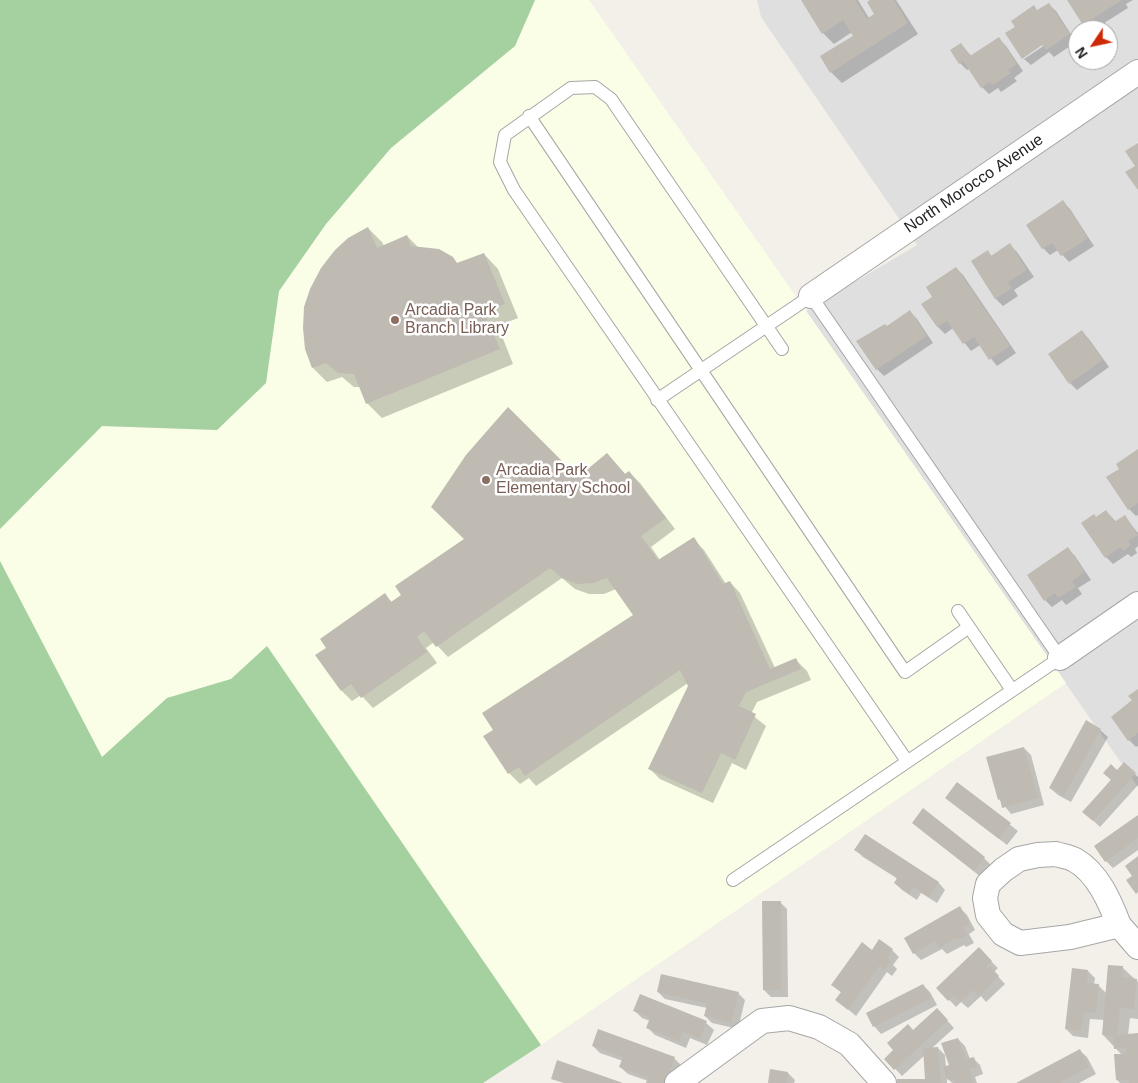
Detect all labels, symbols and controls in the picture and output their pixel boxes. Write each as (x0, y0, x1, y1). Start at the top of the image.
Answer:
north arrow (1068, 20, 1118, 70)
text: N (1072, 44, 1091, 61)
street label: North Morocco Avenue (901, 130, 1047, 238)
place label: Arcadia Park Branch Library (405, 301, 509, 339)
marker: Arcadia Park Branch Library (389, 314, 401, 326)
place label: Arcadia Park Elementary School (496, 461, 630, 499)
marker: Arcadia Park Elementary School (480, 474, 492, 486)

